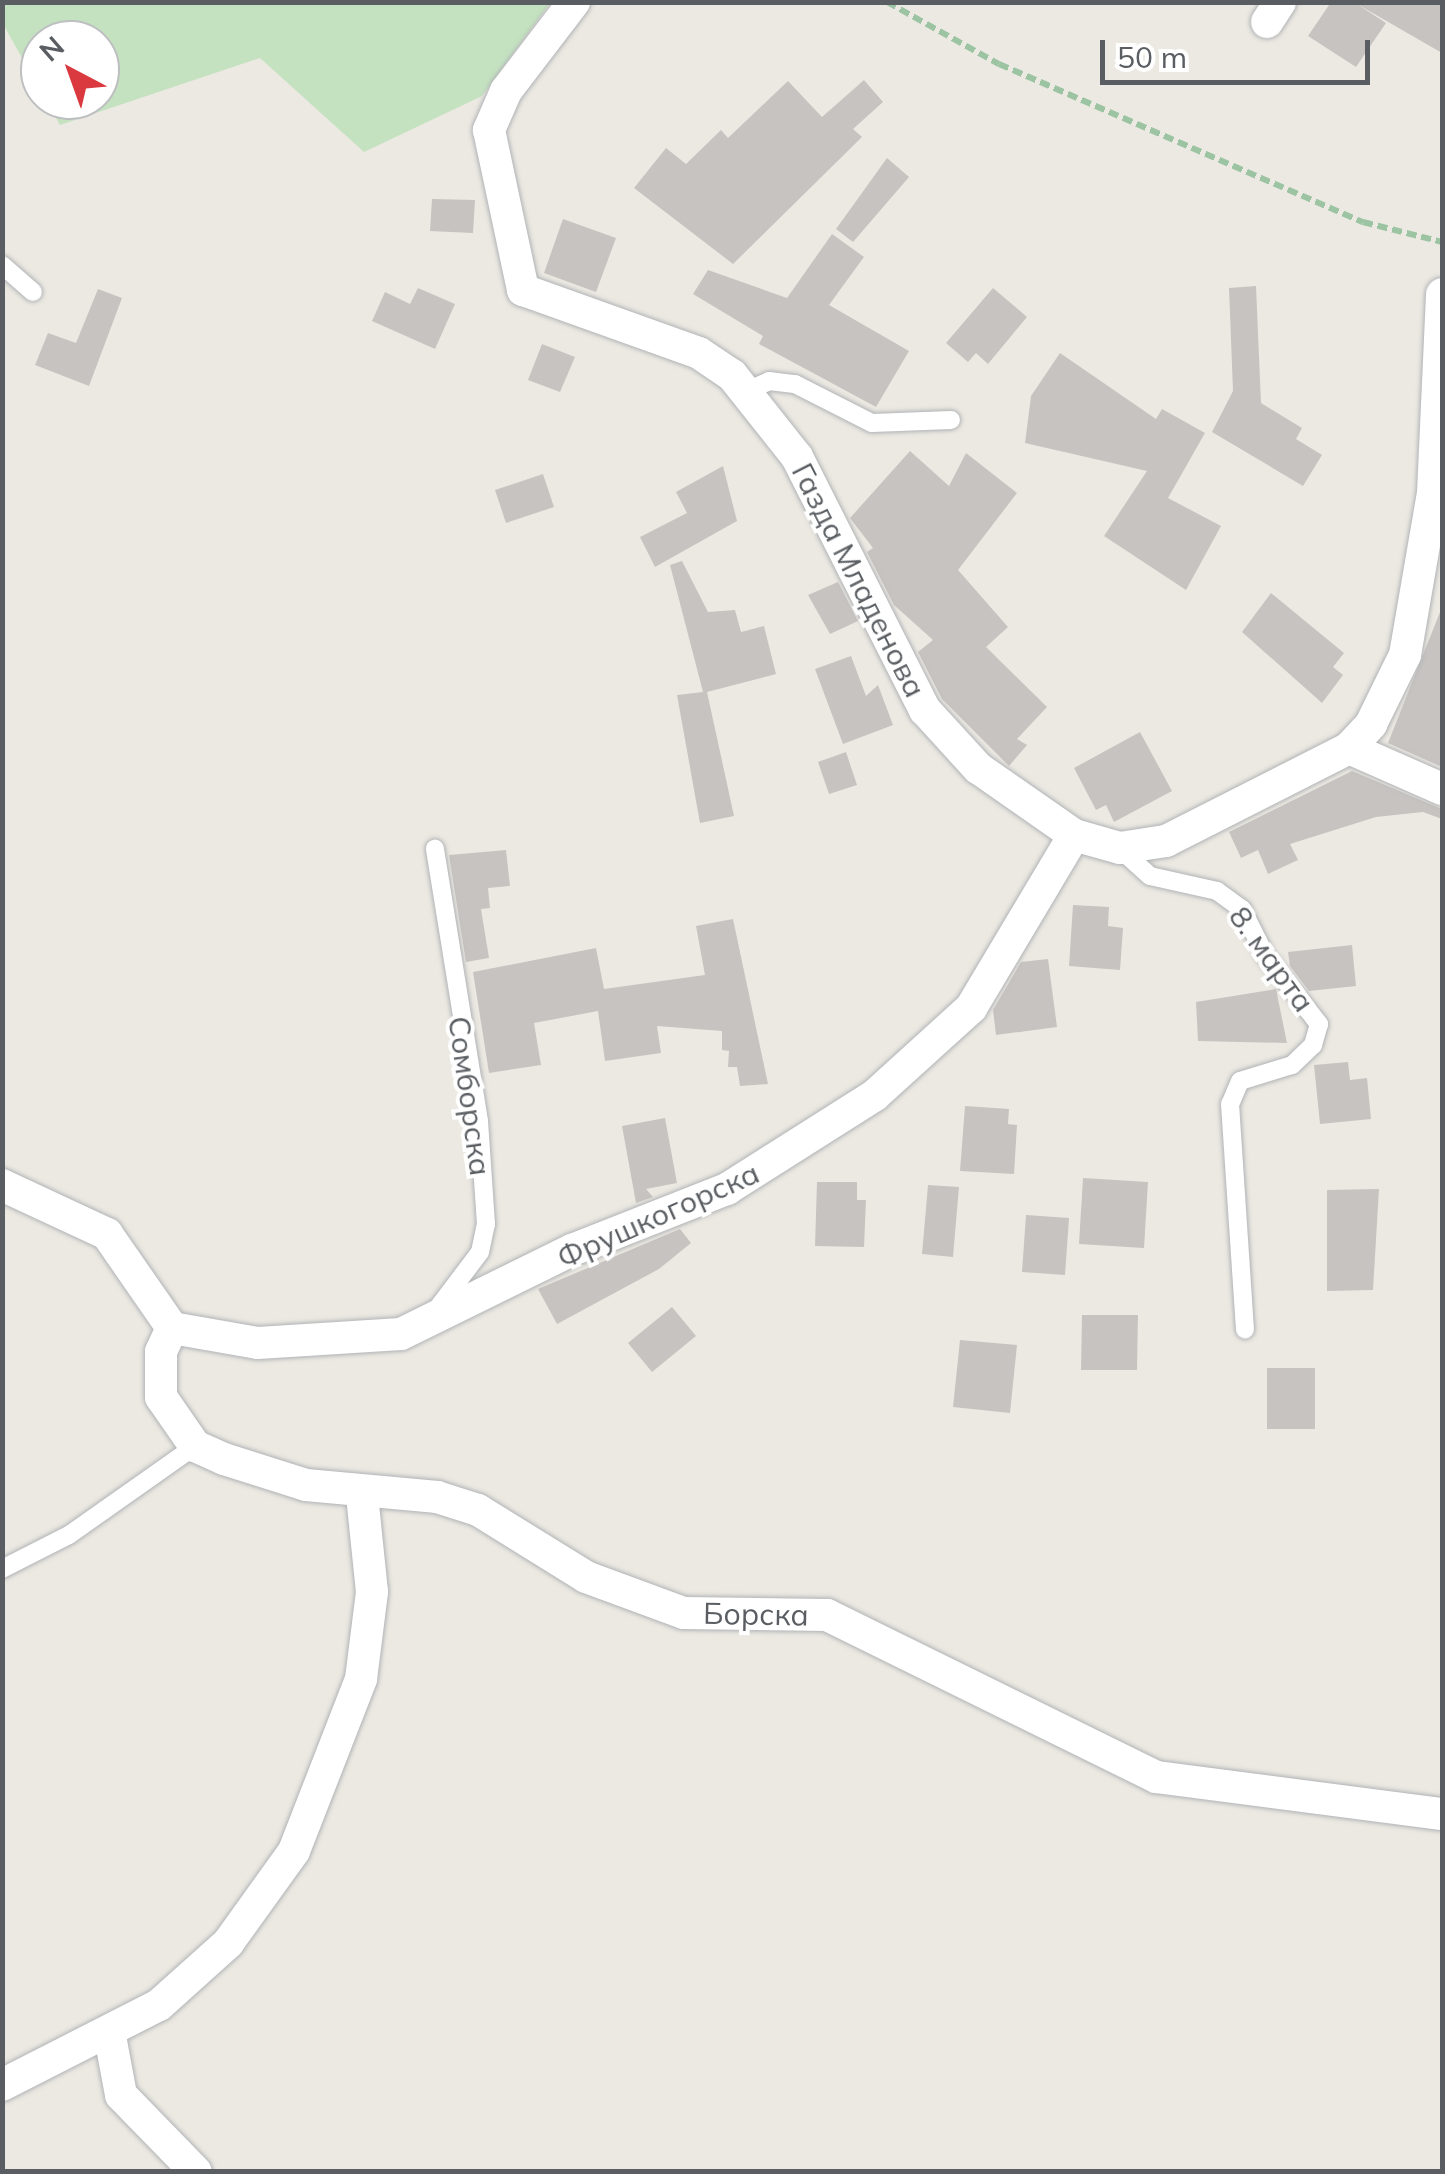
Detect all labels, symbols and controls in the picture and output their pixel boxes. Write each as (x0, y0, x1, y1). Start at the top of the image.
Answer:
north arrow (20, 20, 120, 120)
scale bar (1105, 20, 1375, 82)
text: N (32, 28, 71, 69)
text: 50 m (1117, 38, 1187, 76)
street label: Газда Младенова (784, 457, 934, 703)
street label: 8. марта (1222, 899, 1322, 1019)
street label: Сомборска (441, 1014, 499, 1178)
street label: Фрушкогорска (552, 1154, 764, 1276)
street label: Борска (703, 1595, 809, 1633)

